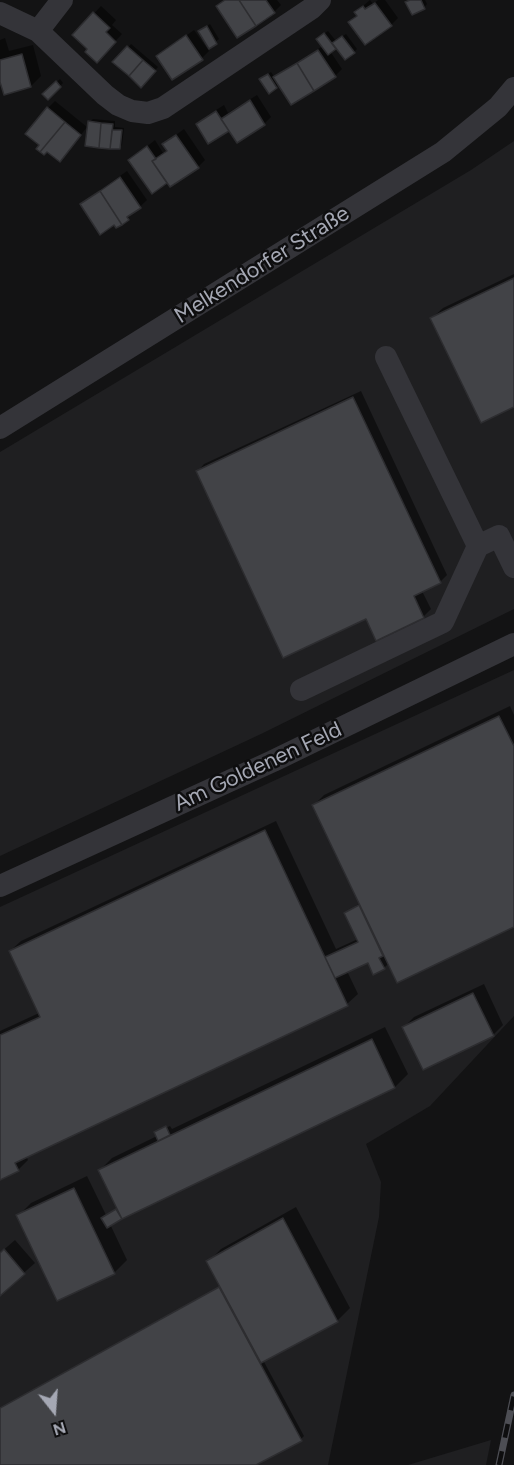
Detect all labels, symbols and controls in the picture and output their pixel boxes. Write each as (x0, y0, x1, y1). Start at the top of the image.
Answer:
street label: Melkendorfer Straße (170, 201, 354, 329)
street label: Am Goldenen Feld (170, 717, 346, 817)
north arrow (24, 1381, 84, 1441)
text: N (51, 1418, 68, 1440)

